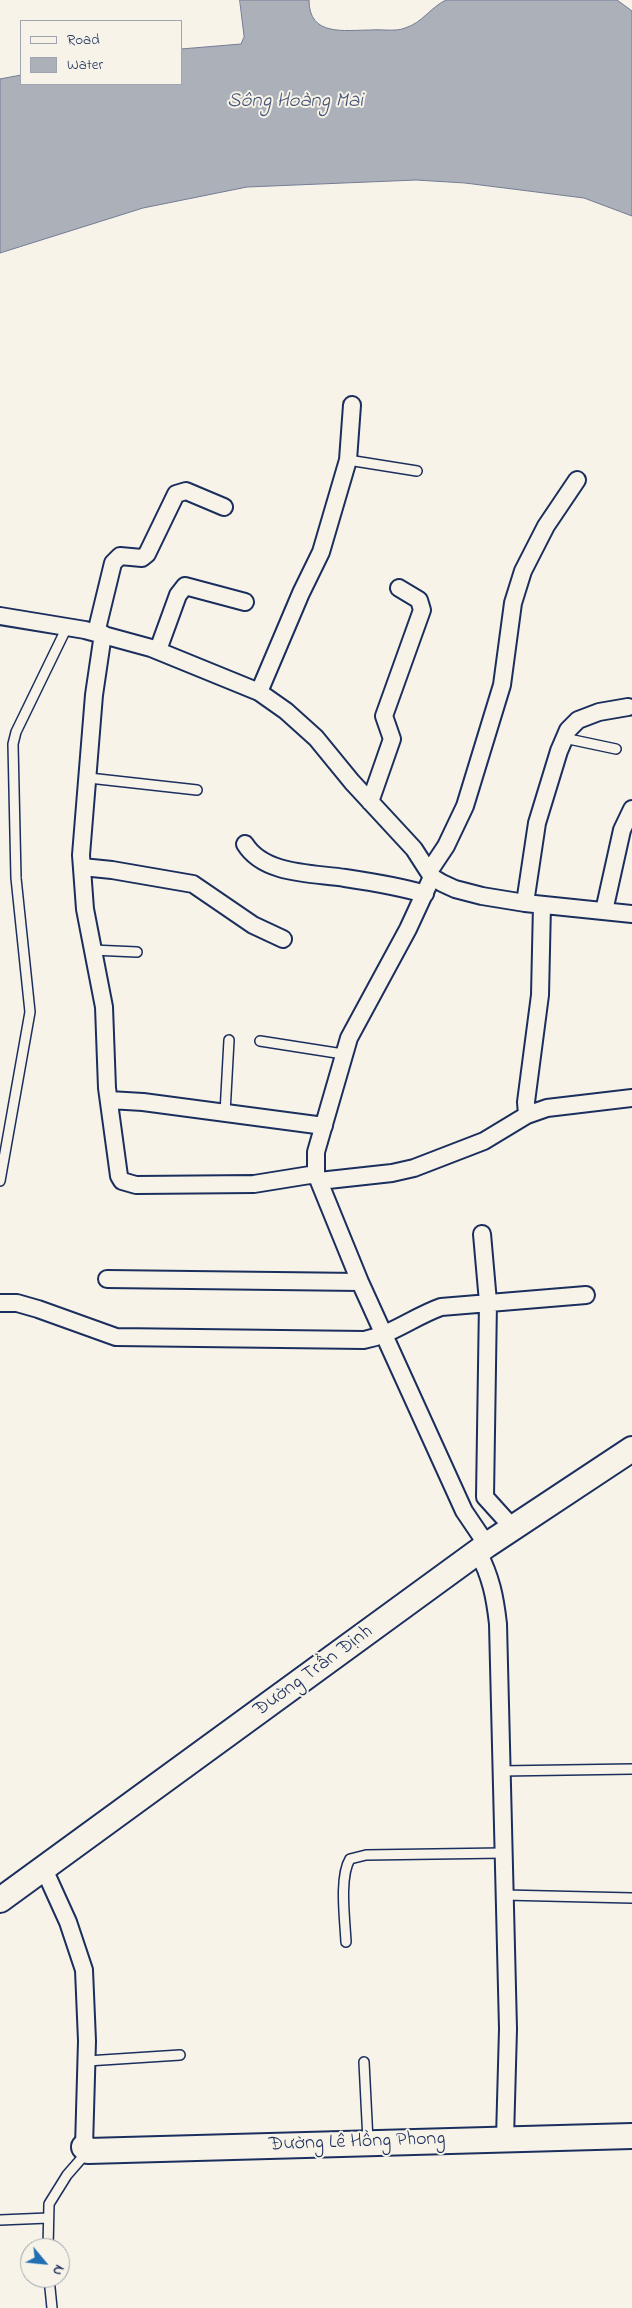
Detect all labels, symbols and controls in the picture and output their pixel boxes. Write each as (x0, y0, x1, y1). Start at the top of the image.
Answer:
legend (20, 20, 182, 85)
text: Road (67, 29, 100, 51)
text: Water (67, 54, 103, 76)
water label: Sông Hoàng Mai (227, 90, 363, 116)
street label: Đường Trần Định (250, 1621, 378, 1723)
street label: Đường Lê Hồng Phong (268, 2128, 446, 2158)
north arrow (20, 2238, 70, 2288)
text: N (46, 2261, 69, 2279)

